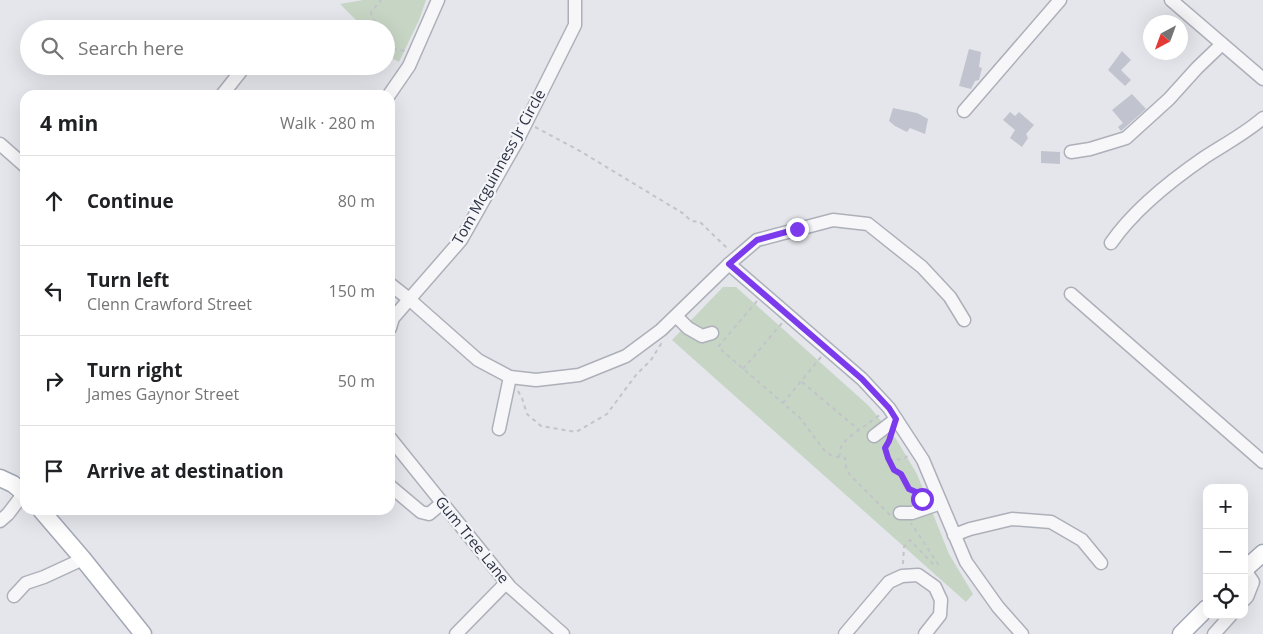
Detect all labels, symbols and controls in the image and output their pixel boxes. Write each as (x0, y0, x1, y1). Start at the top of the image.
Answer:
north arrow (1143, 15, 1188, 60)
search box (20, 20, 395, 75)
icon: search (38, 34, 66, 62)
text: Search here (78, 35, 184, 61)
street label: Tom Mcguinness Jr Circle (447, 85, 549, 248)
text: 4 min (40, 109, 98, 137)
text: Walk · 280 m (280, 112, 375, 134)
icon: ahead (40, 187, 68, 215)
text: Continue (87, 188, 174, 214)
text: 80 m (338, 190, 375, 212)
route end (786, 218, 809, 241)
text: Turn left (87, 267, 169, 293)
icon: left (40, 277, 68, 305)
text: 150 m (329, 280, 375, 302)
text: Clenn Crawford Street (87, 293, 252, 315)
text: Turn right (87, 357, 182, 383)
icon: right (40, 367, 68, 395)
text: 50 m (338, 370, 375, 392)
text: James Gaynor Street (87, 383, 239, 405)
icon: arrive (40, 457, 68, 485)
text: Arrive at destination (87, 458, 284, 484)
map controls (1203, 484, 1248, 619)
button: + (1203, 484, 1248, 529)
route start (911, 488, 934, 511)
street label: Gum Tree Lane (431, 492, 514, 587)
button: − (1203, 529, 1248, 574)
button: locate (1203, 574, 1248, 619)

